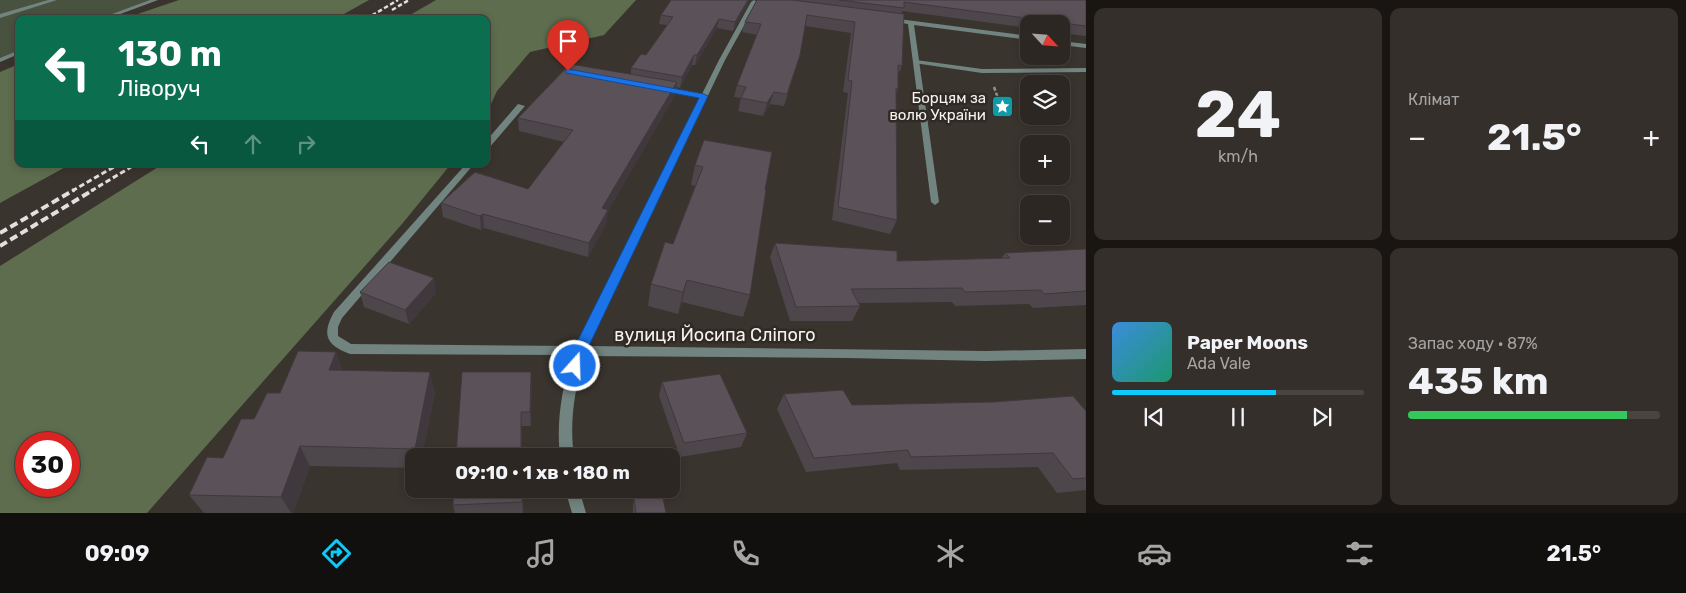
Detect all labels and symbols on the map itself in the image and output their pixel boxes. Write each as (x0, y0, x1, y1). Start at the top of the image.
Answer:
north arrow (1020, 15, 1070, 65)
pin (547, 20, 589, 71)
place label: Борцям за волю України (889, 89, 986, 124)
place icon: Борцям за волю України (990, 95, 1014, 119)
street label: вулиця Йосипа Сліпого (614, 324, 816, 346)
position arrow (548, 339, 600, 391)
speed limit sign: 30 (15, 432, 80, 497)

